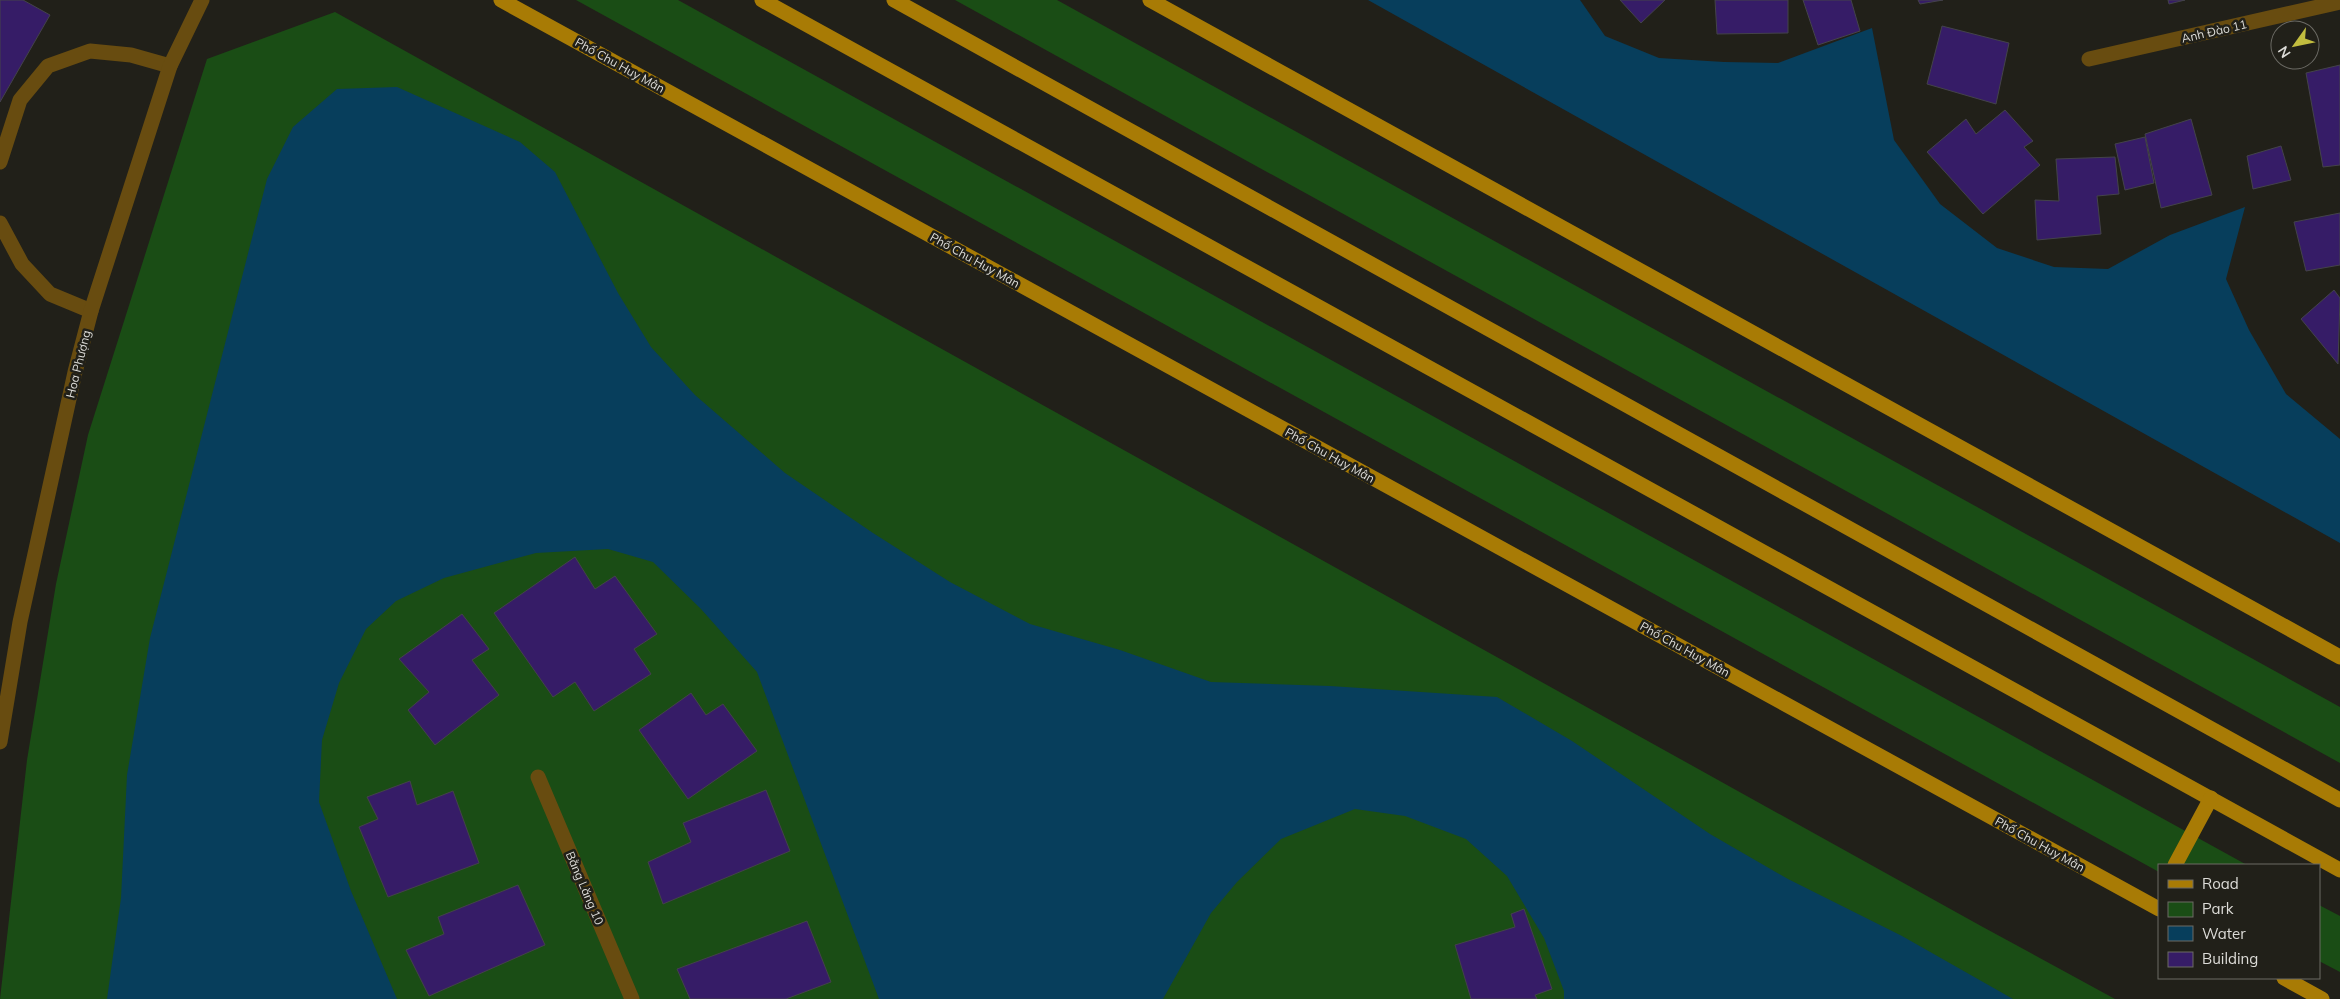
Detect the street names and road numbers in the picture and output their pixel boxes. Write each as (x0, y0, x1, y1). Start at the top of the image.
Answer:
street label: Anh Đào 11 (2180, 16, 2248, 46)
street label: Phố Chu Huy Mân (573, 34, 667, 96)
street label: Phố Chu Huy Mân (928, 229, 1022, 291)
street label: Hoa Phượng (62, 329, 94, 399)
street label: Phố Chu Huy Mân (1283, 424, 1377, 486)
street label: Phố Chu Huy Mân (1638, 618, 1732, 680)
street label: Phố Chu Huy Mân (1993, 813, 2087, 875)
street label: Bằng Lăng 10 (563, 849, 607, 927)

